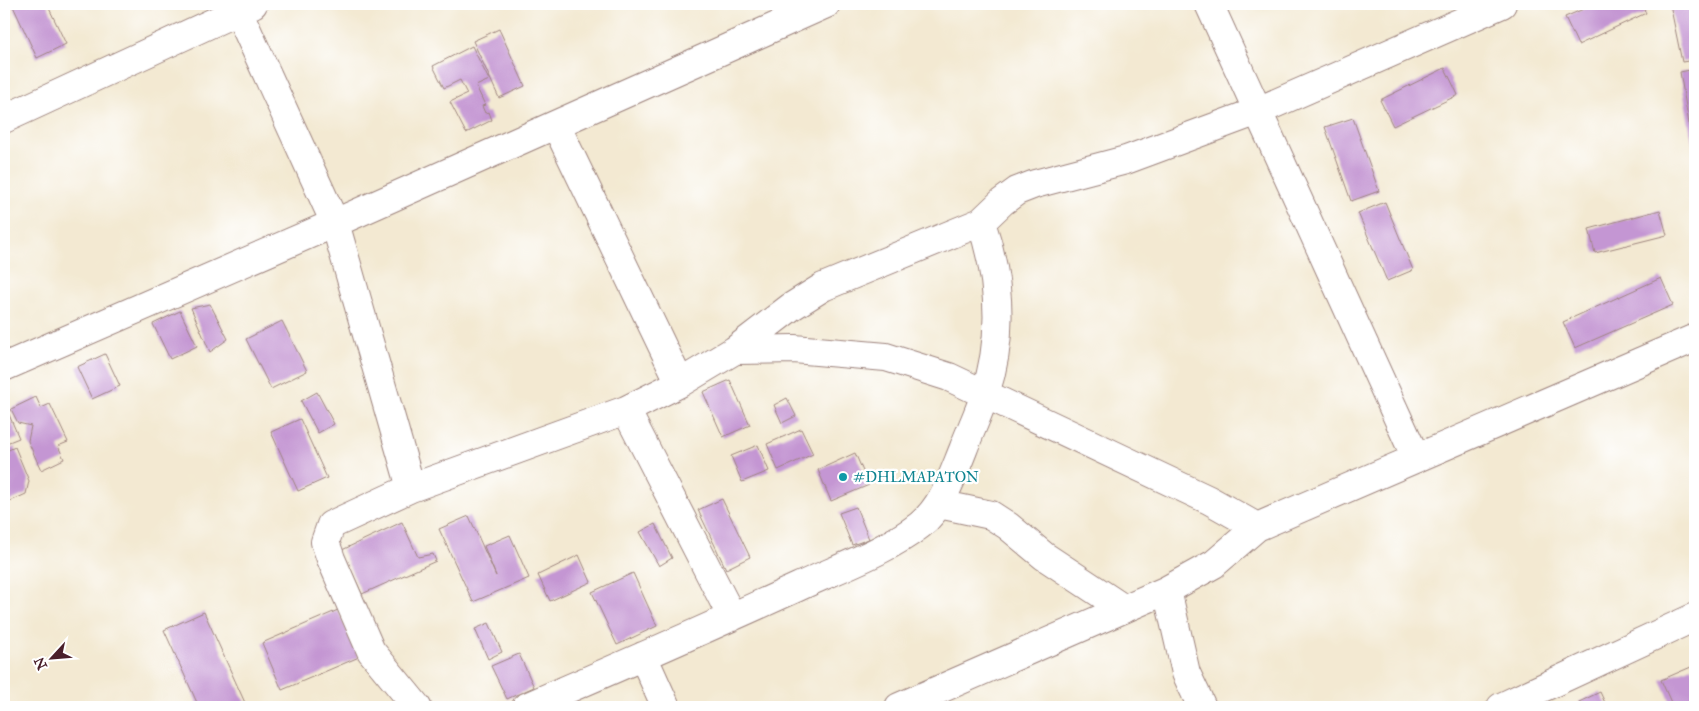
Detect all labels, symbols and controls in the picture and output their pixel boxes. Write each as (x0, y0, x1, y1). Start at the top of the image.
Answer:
place label: #DHLMAPATON (853, 468, 979, 486)
marker: #DHLMAPATON (837, 471, 849, 483)
north arrow (28, 634, 78, 684)
text: N (30, 654, 51, 673)

